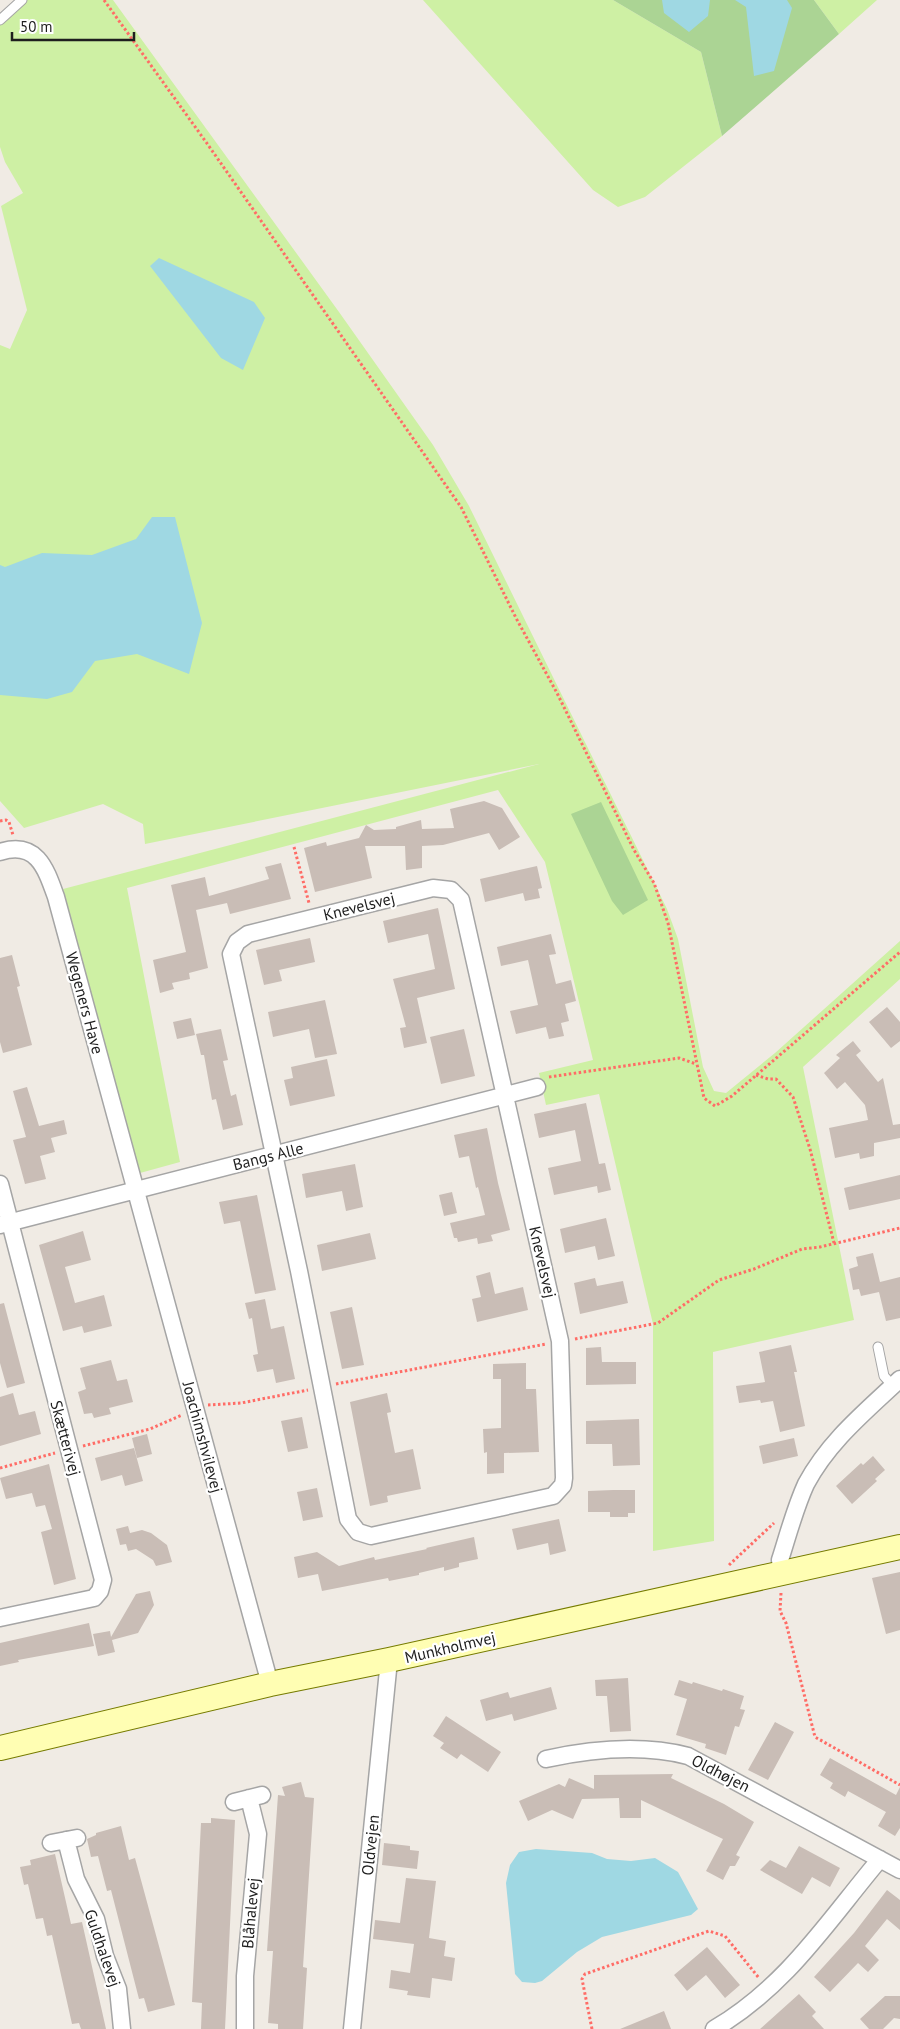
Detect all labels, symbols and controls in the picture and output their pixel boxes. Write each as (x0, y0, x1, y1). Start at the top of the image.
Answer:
scale bar (12, 10, 135, 42)
text: 50 m (20, 17, 53, 36)
street label: Knevelsvej (321, 887, 397, 925)
street label: Wegeners Have (62, 950, 108, 1056)
street label: Bangs Alle (231, 1138, 305, 1174)
street label: Knevelsvej (525, 1224, 561, 1300)
street label: Joachimshvilevej (178, 1378, 227, 1495)
street label: Skætterivej (46, 1398, 86, 1478)
street label: Munkholmvej (403, 1627, 497, 1667)
street label: Oldhøjen (689, 1750, 753, 1796)
street label: Oldvejen (357, 1814, 383, 1876)
street label: Blåhalevej (237, 1877, 263, 1949)
street label: Guldhalevej (80, 1907, 126, 1989)

